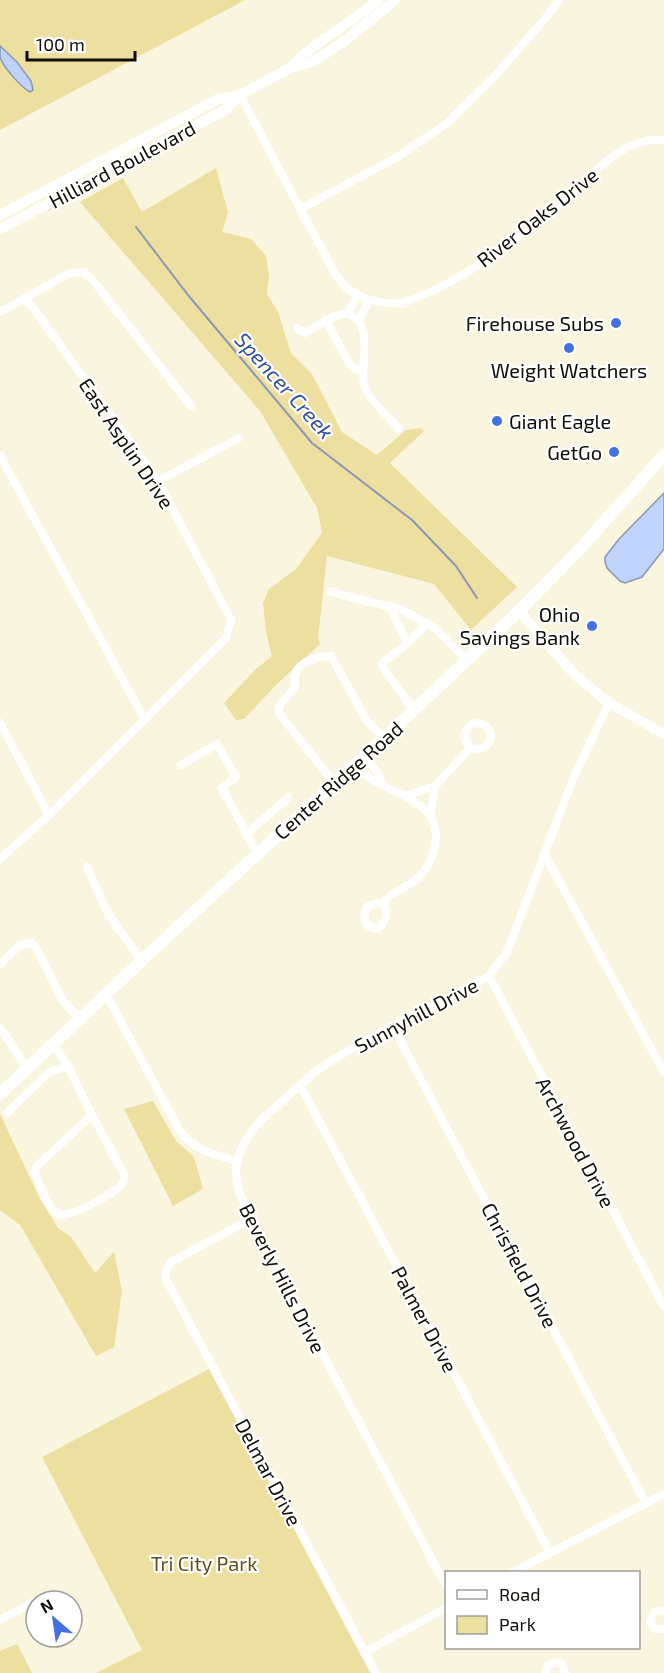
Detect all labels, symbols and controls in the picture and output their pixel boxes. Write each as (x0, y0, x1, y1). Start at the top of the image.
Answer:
scale bar (27, 24, 135, 62)
text: 100 m (36, 33, 85, 55)
street label: Hilliard Boulevard (45, 115, 199, 213)
street label: River Oaks Drive (472, 162, 602, 272)
place label: Firehouse Subs (466, 311, 604, 335)
marker: Firehouse Subs (609, 316, 623, 330)
water label: Spencer Creek (231, 327, 339, 443)
marker: Weight Watchers (562, 341, 576, 355)
place label: Weight Watchers (491, 358, 647, 382)
street label: East Asplin Drive (74, 373, 180, 513)
place label: Giant Eagle (509, 409, 611, 433)
marker: Giant Eagle (490, 414, 504, 428)
place label: GetGo (547, 440, 602, 464)
marker: GetGo (607, 445, 621, 459)
place label: Ohio Savings Bank (460, 602, 580, 649)
marker: Ohio Savings Bank (585, 619, 599, 633)
street label: Center Ridge Road (269, 716, 407, 844)
street label: Sunnyhill Drive (350, 972, 482, 1058)
street label: Archwood Drive (532, 1073, 620, 1211)
street label: Chrisfield Drive (477, 1198, 563, 1332)
street label: Beverly Hills Drive (235, 1199, 331, 1357)
street label: Palmer Drive (387, 1262, 463, 1376)
street label: Delmar Drive (231, 1414, 307, 1530)
park label: Tri City Park (151, 1551, 257, 1575)
legend (445, 1571, 640, 1649)
text: Road (499, 1583, 540, 1605)
north arrow (24, 1589, 84, 1649)
text: N (37, 1594, 56, 1617)
text: Park (499, 1613, 536, 1635)

